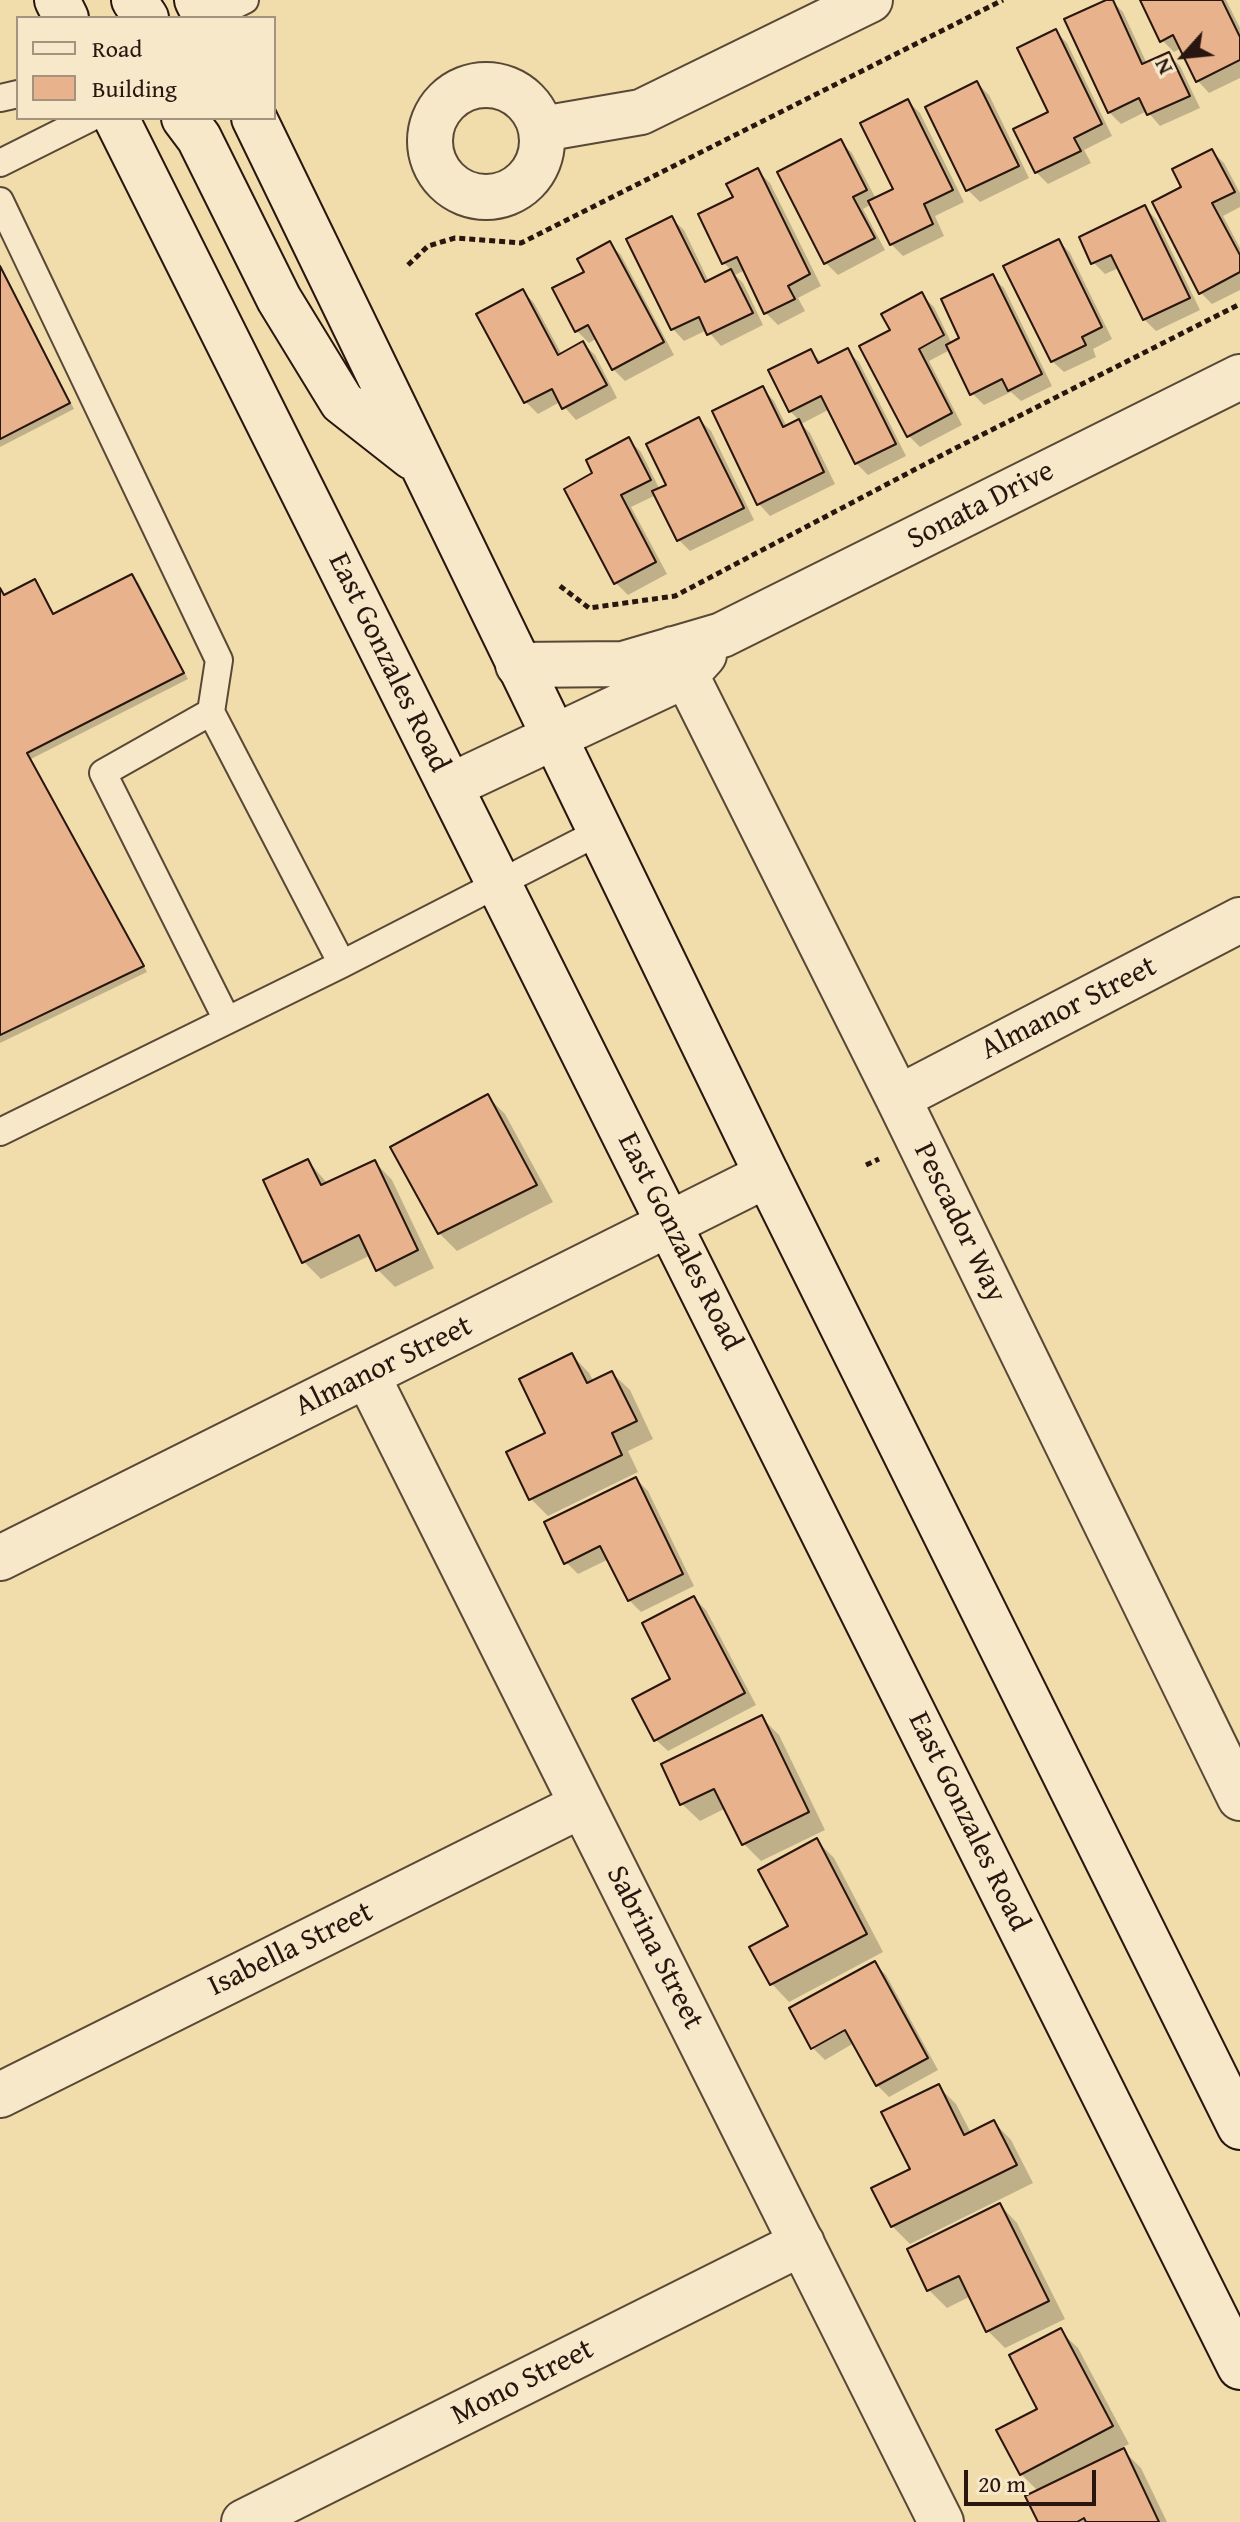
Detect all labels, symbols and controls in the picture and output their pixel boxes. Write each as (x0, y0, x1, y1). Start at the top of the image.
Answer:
legend (16, 16, 276, 120)
north arrow (1144, 16, 1224, 96)
text: Road (92, 31, 142, 66)
text: N (1145, 53, 1180, 81)
text: Building (92, 71, 177, 106)
street label: Sonata Drive (902, 454, 1060, 558)
street label: East Gonzales Road (319, 548, 457, 778)
street label: Almanor Street (975, 949, 1163, 1069)
street label: East Gonzales Road (609, 1127, 749, 1357)
street label: Pescador Way (905, 1137, 1013, 1309)
street label: Almanor Street (290, 1309, 478, 1425)
street label: East Gonzales Road (899, 1707, 1037, 1937)
street label: Sabrina Street (597, 1860, 711, 2036)
street label: Isabella Street (203, 1895, 379, 2005)
street label: Mono Street (446, 2332, 600, 2434)
scale bar (968, 2454, 1100, 2504)
text: 20 m (978, 2466, 1026, 2501)

